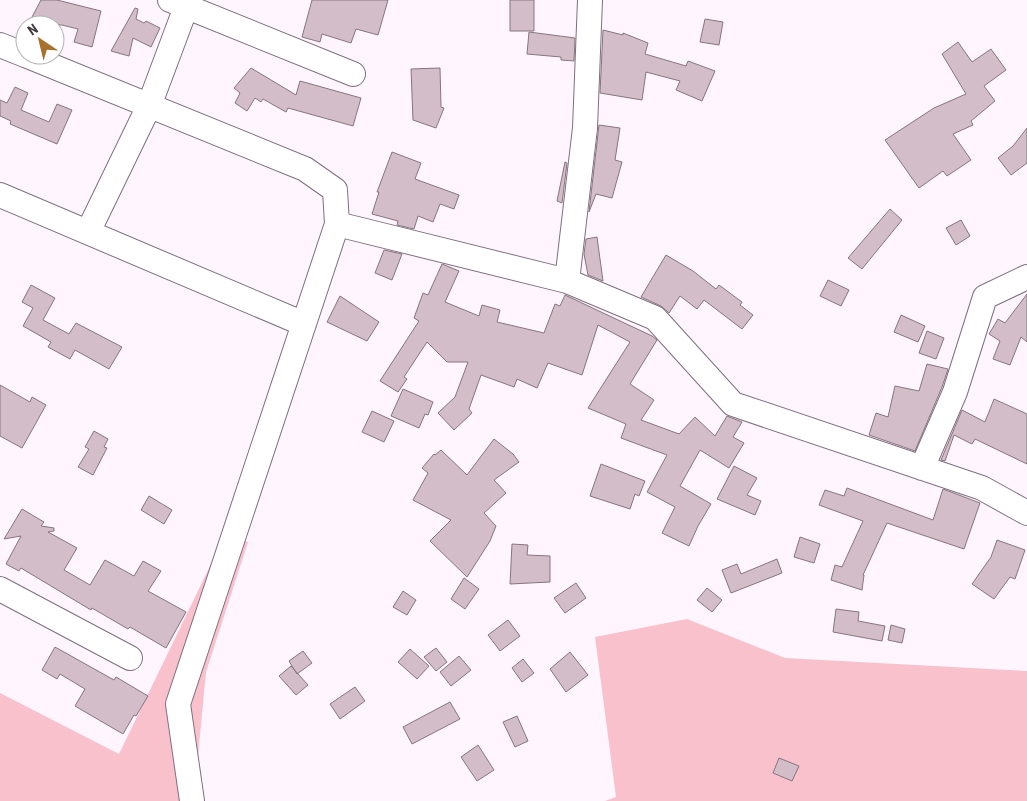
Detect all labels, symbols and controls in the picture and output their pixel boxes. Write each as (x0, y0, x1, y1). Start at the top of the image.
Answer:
north arrow (15, 15, 65, 65)
text: N (24, 20, 41, 38)

